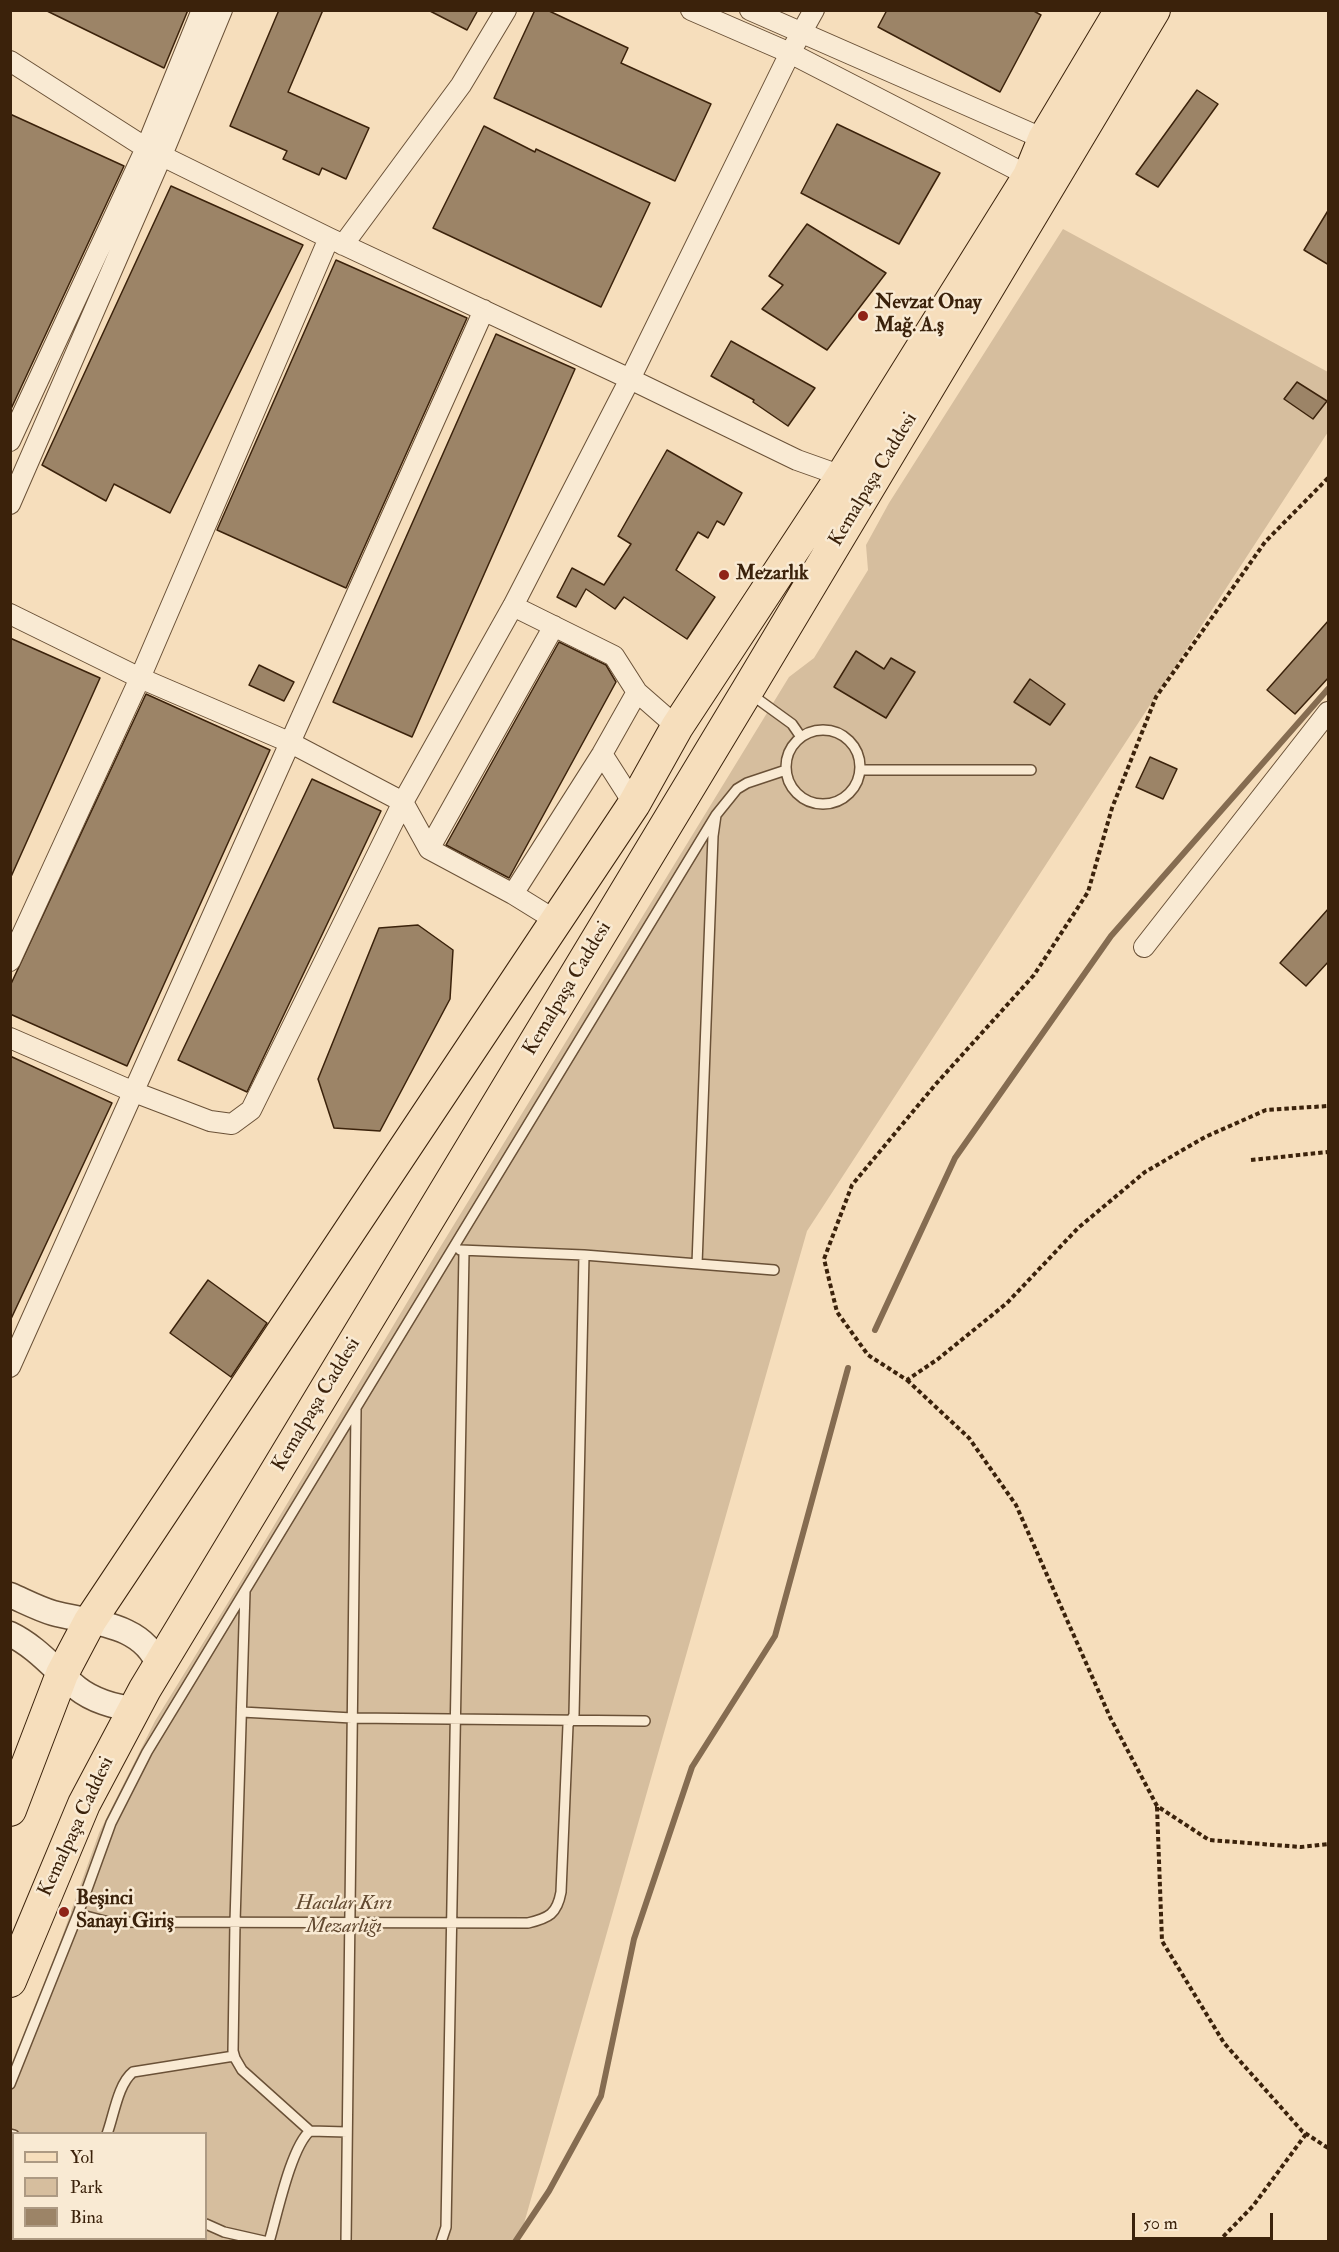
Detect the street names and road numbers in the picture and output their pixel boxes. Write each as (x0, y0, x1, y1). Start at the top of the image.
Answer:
street label: Kemalpaşa Caddesi (825, 409, 923, 551)
street label: Kemalpaşa Caddesi (519, 918, 617, 1060)
street label: Kemalpaşa Caddesi (268, 1334, 366, 1476)
street label: Kemalpaşa Caddesi (34, 1753, 120, 1901)

